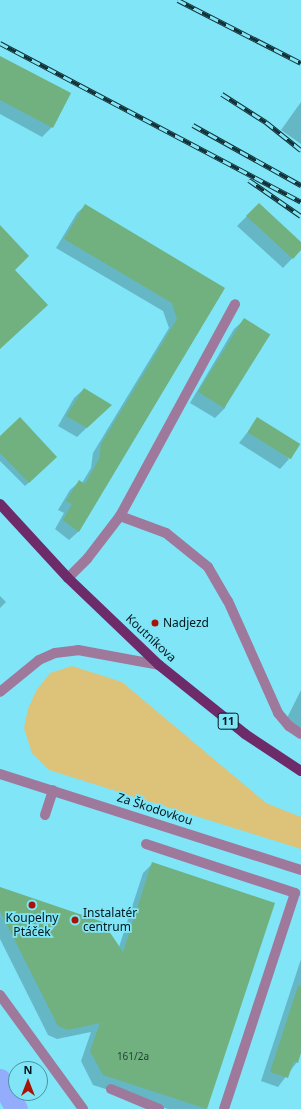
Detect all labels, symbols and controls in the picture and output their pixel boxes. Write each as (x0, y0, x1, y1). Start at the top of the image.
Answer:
street label: Koutníkova (123, 611, 179, 665)
place label: Nadjezd (163, 616, 209, 630)
marker: Nadjezd (150, 618, 160, 628)
road number: 11 (217, 712, 239, 730)
street label: Za Škodovkou (115, 790, 195, 828)
marker: Koupelny Ptáček (27, 900, 37, 910)
place label: Instalatér centrum (83, 906, 137, 934)
place label: Koupelny Ptáček (6, 911, 58, 939)
marker: Instalatér centrum (70, 915, 80, 925)
house number: 161/2a (117, 1051, 149, 1063)
north arrow (8, 1061, 48, 1101)
text: N (24, 1062, 32, 1077)

